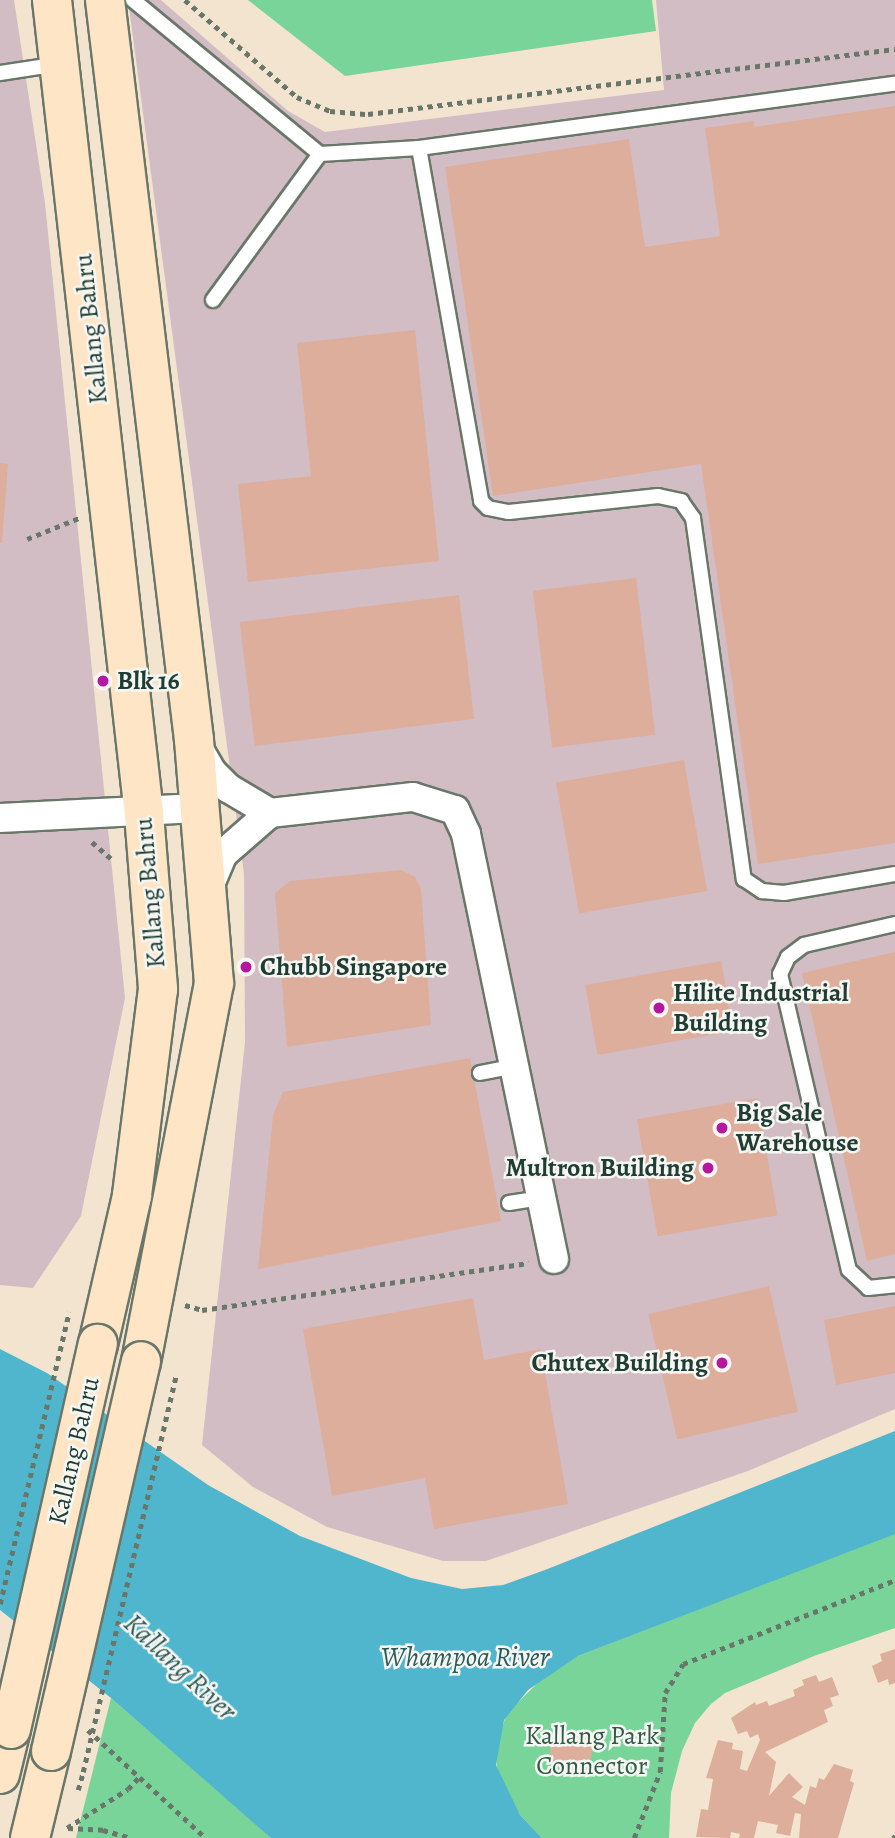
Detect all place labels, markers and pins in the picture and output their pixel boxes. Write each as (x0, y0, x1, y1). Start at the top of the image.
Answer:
place label: Blk 16 (117, 665, 180, 697)
marker: Blk 16 (95, 673, 111, 689)
place label: Chubb Singapore (260, 951, 447, 983)
marker: Chubb Singapore (238, 959, 254, 975)
place label: Hilite Industrial Building (673, 977, 849, 1038)
marker: Hilite Industrial Building (651, 1000, 667, 1016)
place label: Big Sale Warehouse (736, 1097, 858, 1158)
marker: Big Sale Warehouse (714, 1120, 730, 1136)
place label: Multron Building (506, 1152, 694, 1184)
marker: Multron Building (700, 1160, 716, 1176)
place label: Chutex Building (531, 1347, 708, 1379)
marker: Chutex Building (714, 1355, 730, 1371)

